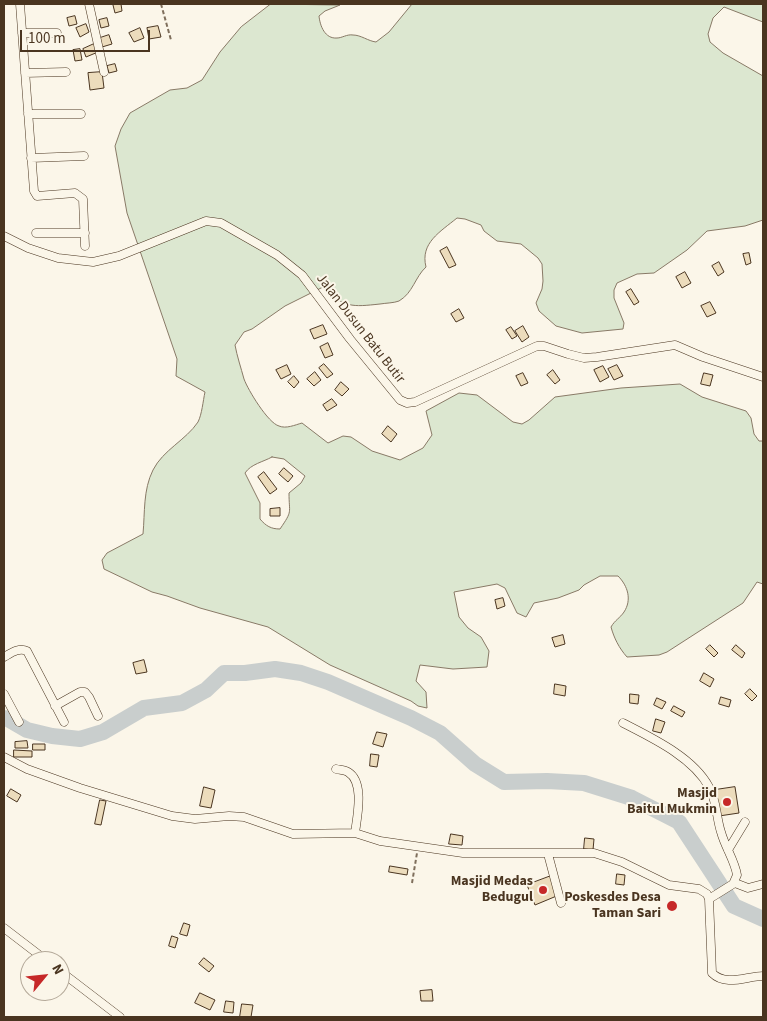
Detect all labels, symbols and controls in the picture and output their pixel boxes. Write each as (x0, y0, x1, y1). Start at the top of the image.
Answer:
scale bar (22, 20, 152, 52)
text: 100 m (28, 28, 66, 49)
street label: Jalan Dusun Batu Butir (312, 271, 408, 387)
place label: Masjid Baitul Mukmin (627, 786, 717, 819)
marker: Masjid Baitul Mukmin (721, 796, 733, 808)
place label: Masjid Medas Bedugul (451, 874, 533, 906)
marker: Masjid Medas Bedugul (537, 884, 549, 896)
place label: Poskesdes Desa Taman Sari (564, 890, 661, 922)
marker: Poskesdes Desa Taman Sari (665, 899, 679, 913)
north arrow (20, 951, 70, 1001)
text: N (46, 961, 68, 978)

